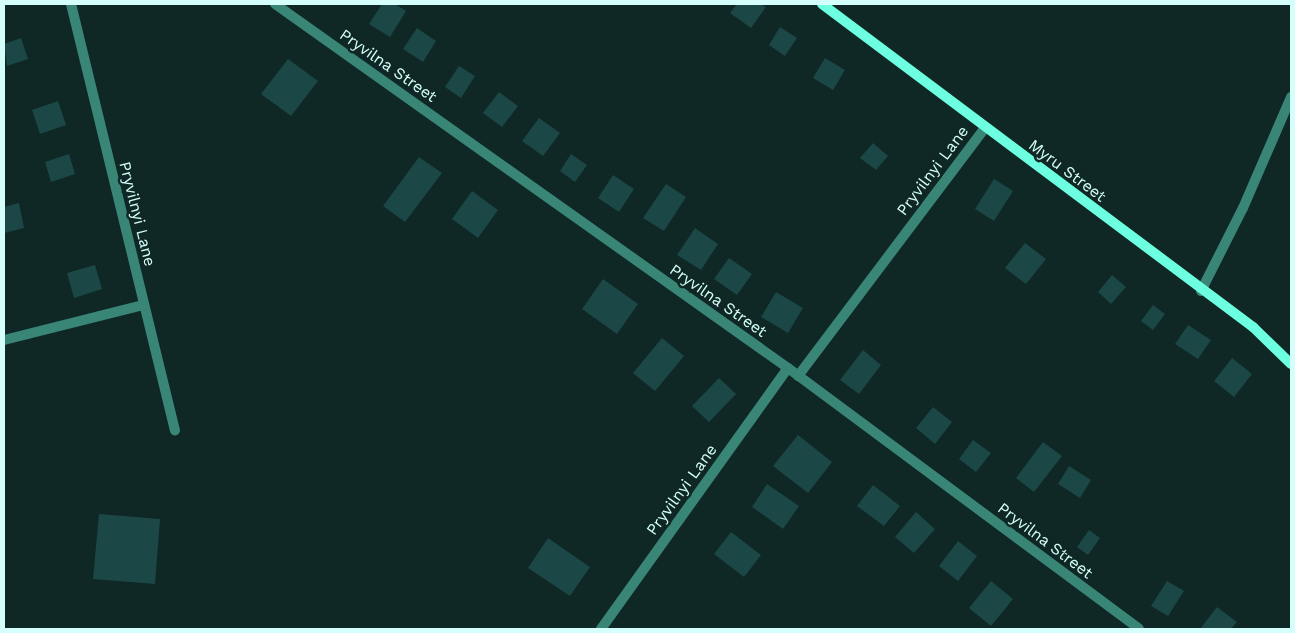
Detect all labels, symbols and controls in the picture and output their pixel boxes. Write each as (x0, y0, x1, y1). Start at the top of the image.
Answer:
street label: Pryvilna Street (336, 25, 440, 107)
street label: Pryvilnyi Lane (893, 122, 973, 220)
street label: Myru Street (1025, 136, 1109, 206)
street label: Pryvilnyi Lane (115, 160, 159, 268)
street label: Pryvilna Street (666, 260, 770, 342)
street label: Pryvilnyi Lane (643, 441, 721, 539)
street label: Pryvilna Street (993, 499, 1097, 583)

